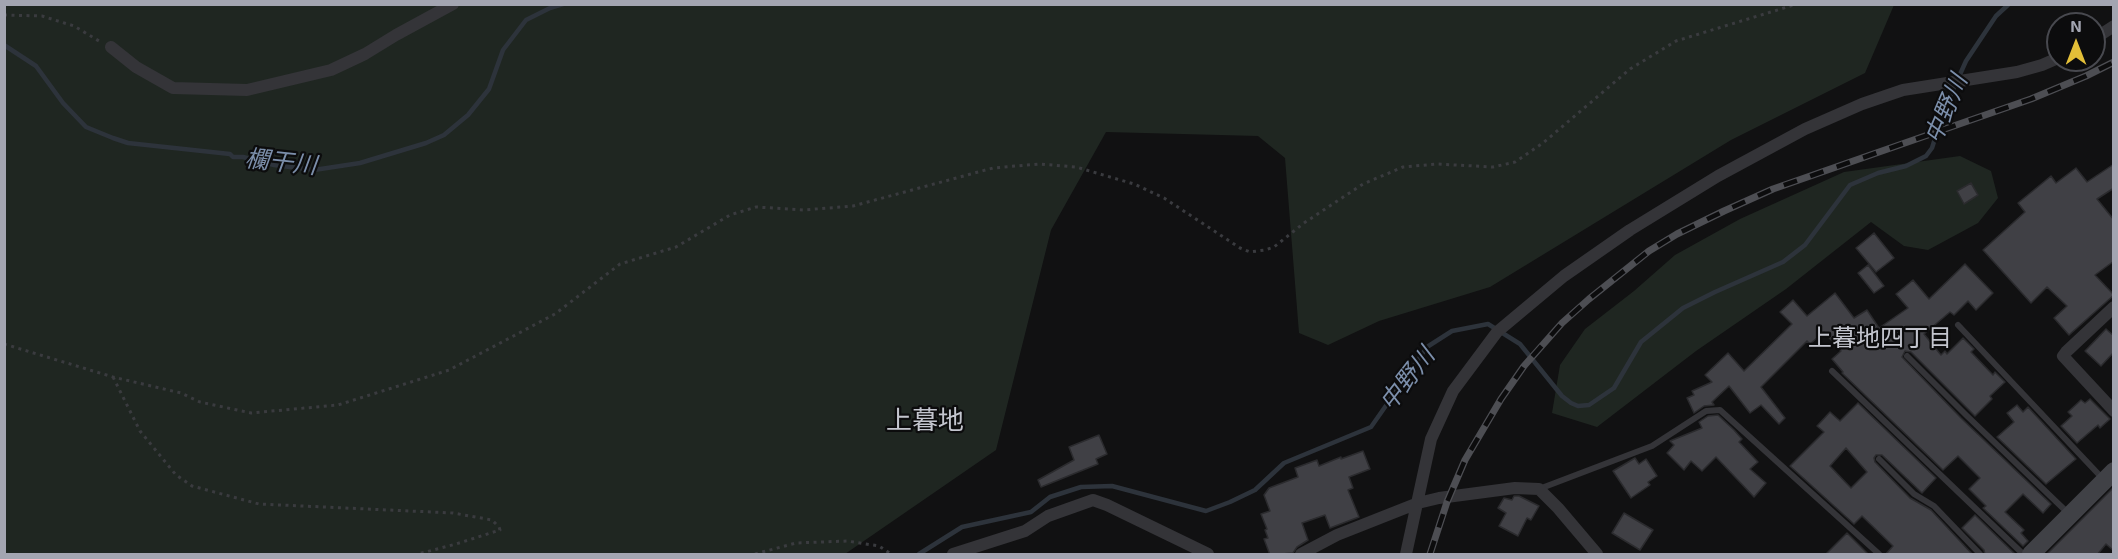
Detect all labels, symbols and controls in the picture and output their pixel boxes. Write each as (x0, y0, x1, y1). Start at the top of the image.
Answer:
north arrow (2046, 12, 2106, 72)
text: N (2070, 16, 2082, 35)
water label: 中野川 (1919, 70, 1973, 148)
water label: 欄干川 (244, 144, 318, 180)
district label: 上暮地四丁目 (1808, 324, 1952, 352)
water label: 中野川 (1373, 342, 1441, 416)
district label: 上暮地 (886, 404, 964, 436)

